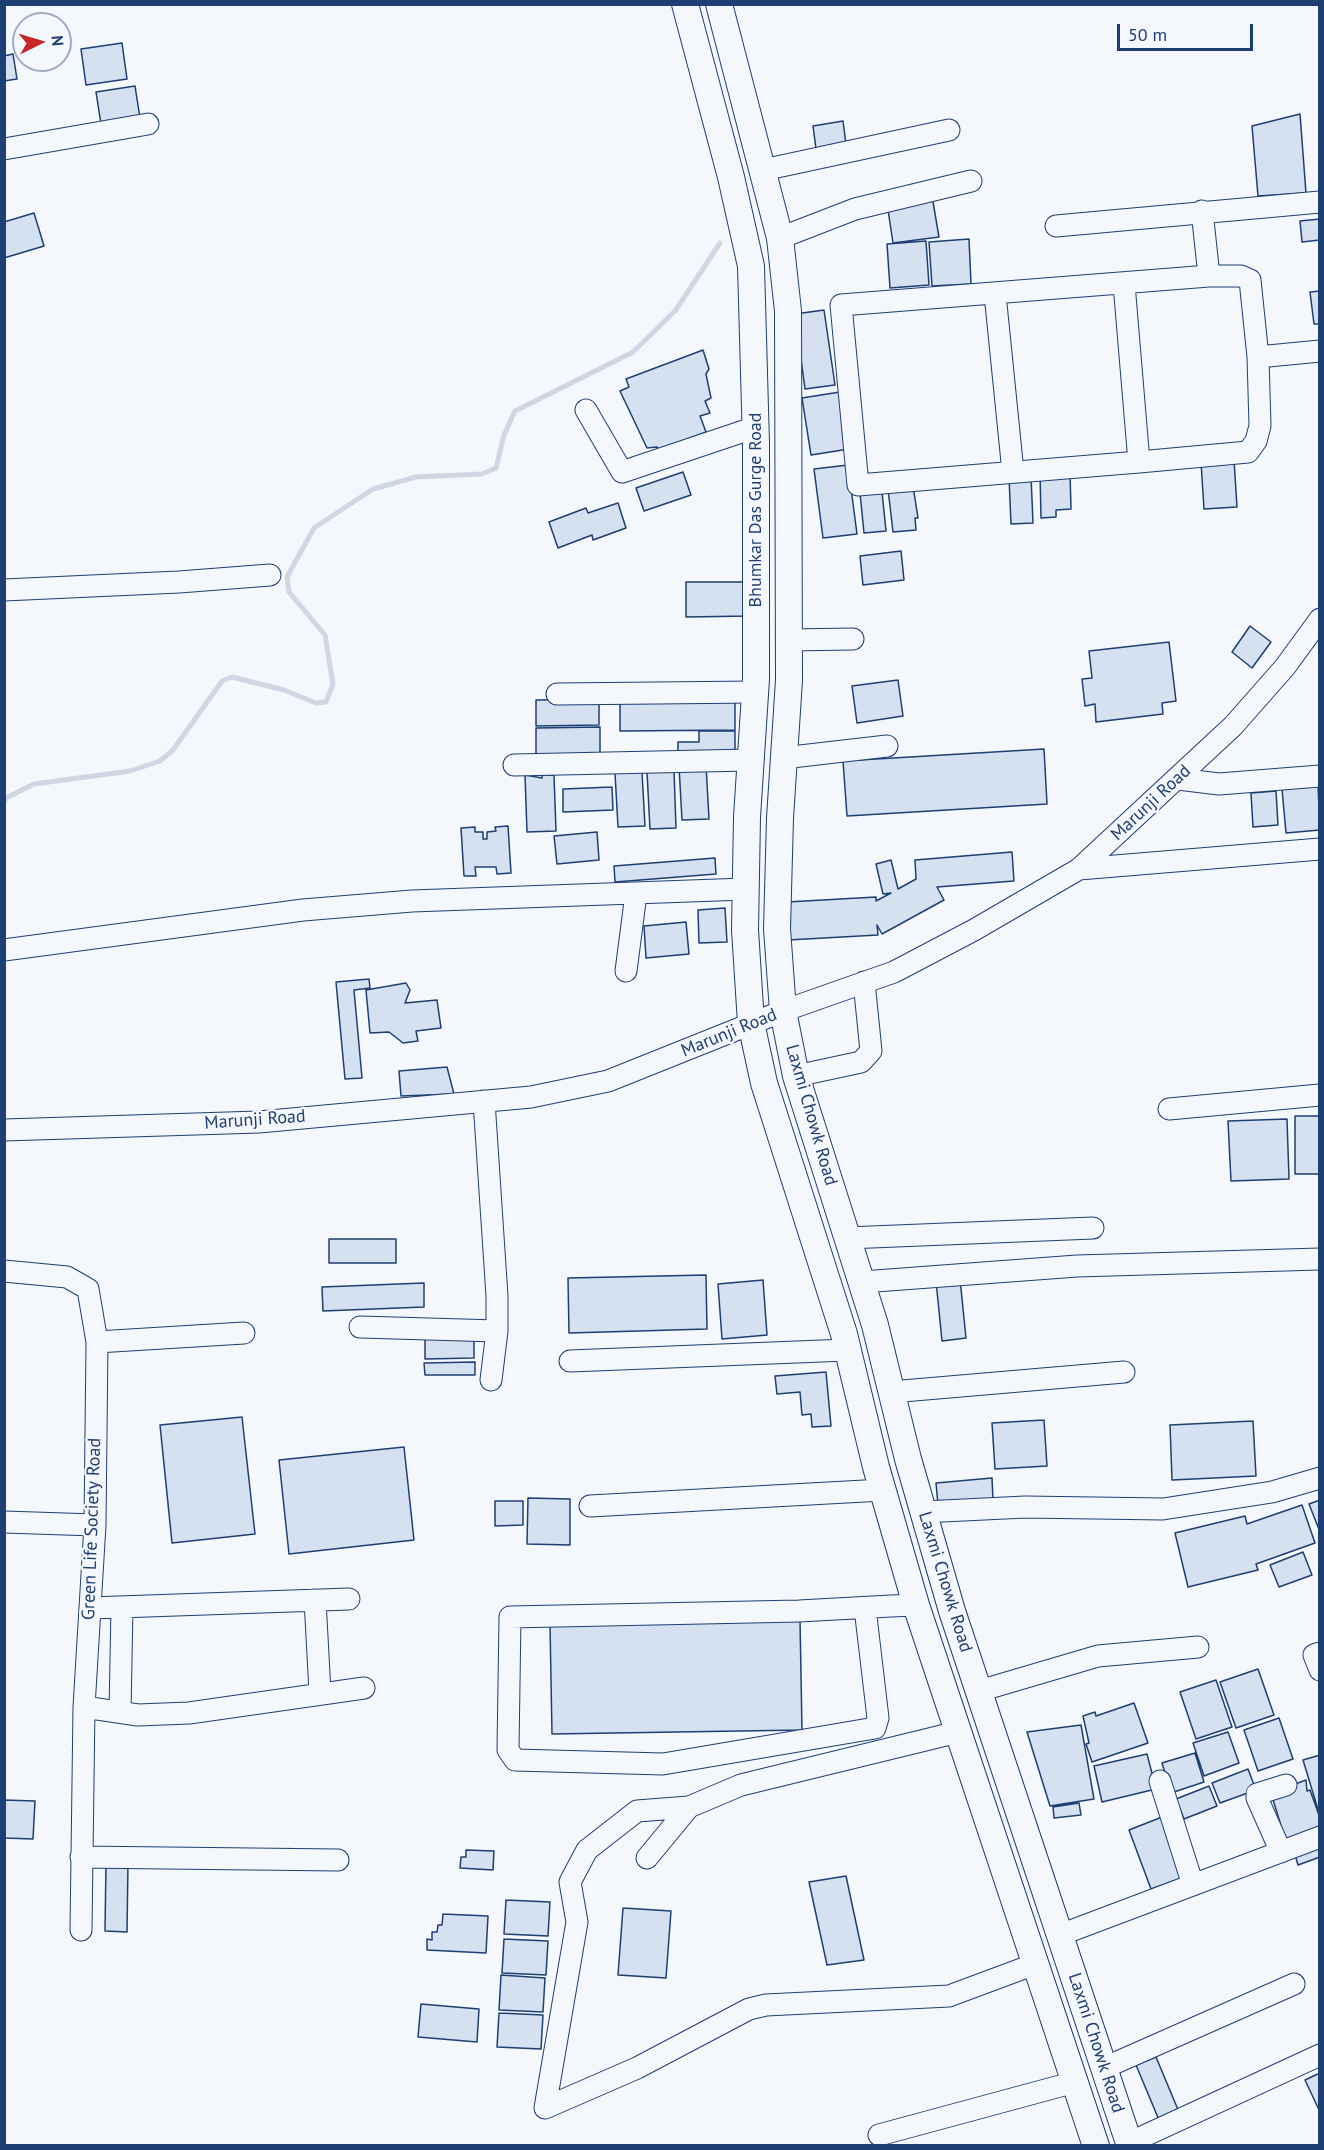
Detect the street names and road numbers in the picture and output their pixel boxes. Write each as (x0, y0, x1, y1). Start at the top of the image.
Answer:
street label: Bhumkar Das Gurge Road (745, 413, 767, 607)
street label: Marunji Road (1107, 761, 1195, 845)
street label: Marunji Road (678, 1004, 780, 1062)
street label: Laxmi Chowk Road (781, 1042, 841, 1188)
street label: Marunji Road (204, 1106, 306, 1134)
street label: Green Life Society Road (78, 1438, 106, 1620)
street label: Laxmi Chowk Road (913, 1509, 977, 1655)
street label: Laxmi Chowk Road (1063, 1970, 1129, 2116)

